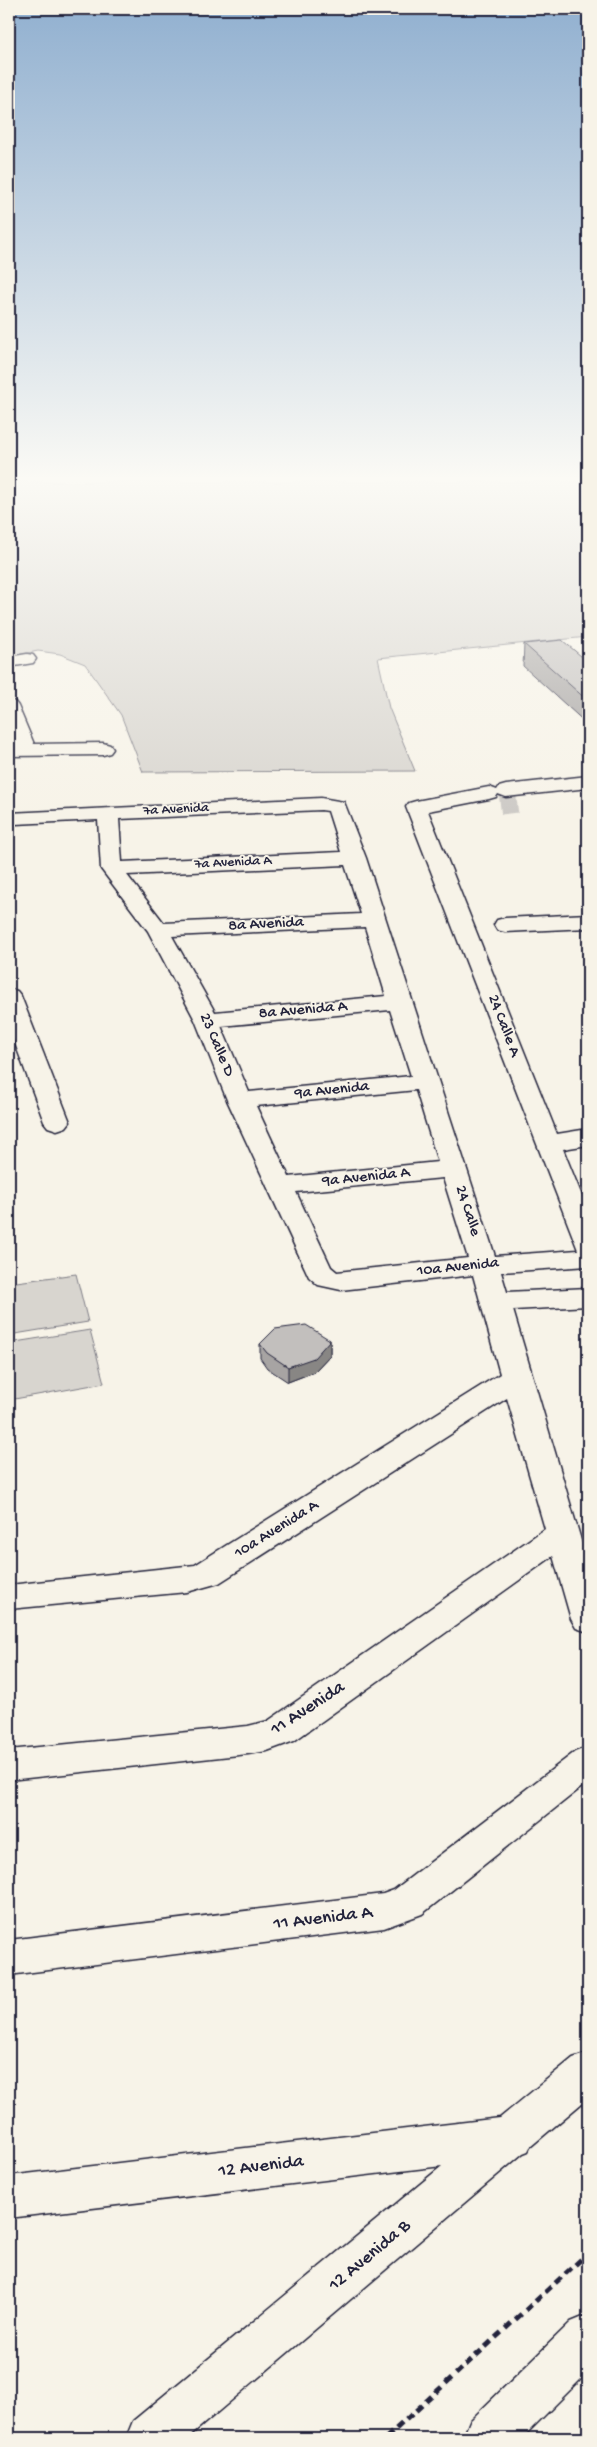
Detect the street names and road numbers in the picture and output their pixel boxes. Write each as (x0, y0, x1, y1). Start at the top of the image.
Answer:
street label: 7a Avenida (142, 800, 210, 820)
street label: 7a Avenida A (193, 852, 273, 874)
street label: 8a Avenida (228, 913, 305, 936)
street label: 24 Calle A (482, 992, 524, 1061)
street label: 8a Avenida A (258, 998, 350, 1024)
street label: 23 Calle D (194, 1010, 238, 1080)
street label: 9a Avenida (293, 1078, 371, 1104)
street label: 9a Avenida A (320, 1164, 412, 1192)
street label: 24 Calle (450, 1183, 484, 1239)
street label: 10a Avenida (415, 1254, 501, 1282)
street label: 10a Avenida A (231, 1496, 324, 1564)
street label: 11 Avenida (266, 1676, 351, 1742)
street label: 11 Avenida A (271, 1901, 376, 1937)
street label: 12 Avenida (216, 2150, 306, 2184)
street label: 12 Avenida B (324, 2214, 417, 2298)

